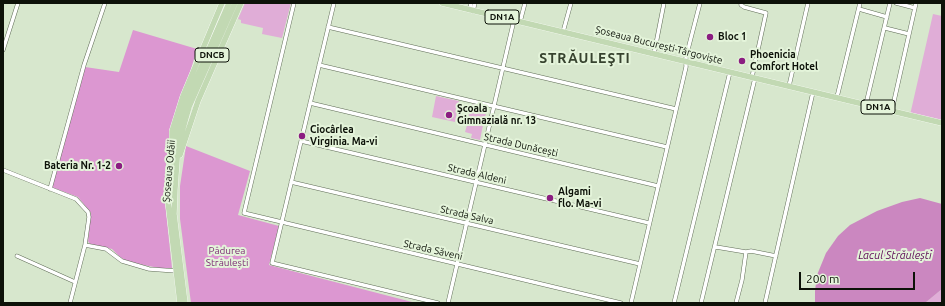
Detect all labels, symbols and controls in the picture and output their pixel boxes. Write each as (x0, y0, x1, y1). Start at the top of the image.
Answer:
road number: DN1A (485, 10, 519, 24)
street label: Șoseaua București-Târgoviște (594, 23, 724, 67)
place label: Bloc 1 (718, 31, 747, 43)
marker: Bloc 1 (705, 32, 715, 42)
road number: DNCB (195, 48, 229, 62)
place label: Phoenicia Comfort Hotel (750, 49, 818, 72)
district label: STRĂULEŞTI (539, 50, 631, 66)
marker: Phoenicia Comfort Hotel (737, 56, 747, 66)
road number: DN1A (861, 100, 895, 114)
place label: Școala Gimnazială nr. 13 (457, 103, 536, 126)
marker: Școala Gimnazială nr. 13 (444, 110, 454, 120)
place label: Ciocârlea Virginia. Ma-vi (310, 124, 377, 148)
marker: Ciocârlea Virginia. Ma-vi (297, 131, 307, 141)
street label: Strada Dunăcești (483, 131, 559, 159)
street label: Șoseaua Odăii (160, 139, 178, 203)
place label: Bateria Nr. 1-2 (44, 160, 111, 172)
marker: Bateria Nr. 1-2 (114, 161, 124, 171)
street label: Strada Aldeni (446, 161, 508, 187)
place label: Algami flo. Ma-vi (558, 186, 601, 210)
marker: Algami flo. Ma-vi (545, 193, 555, 203)
street label: Strada Salva (439, 203, 495, 227)
street label: Strada Săveni (402, 237, 464, 263)
park label: Pădurea Străulești (206, 245, 248, 268)
water label: Lacul Străulești (858, 248, 932, 262)
scale bar (801, 264, 917, 290)
text: 200 m (806, 272, 839, 285)

